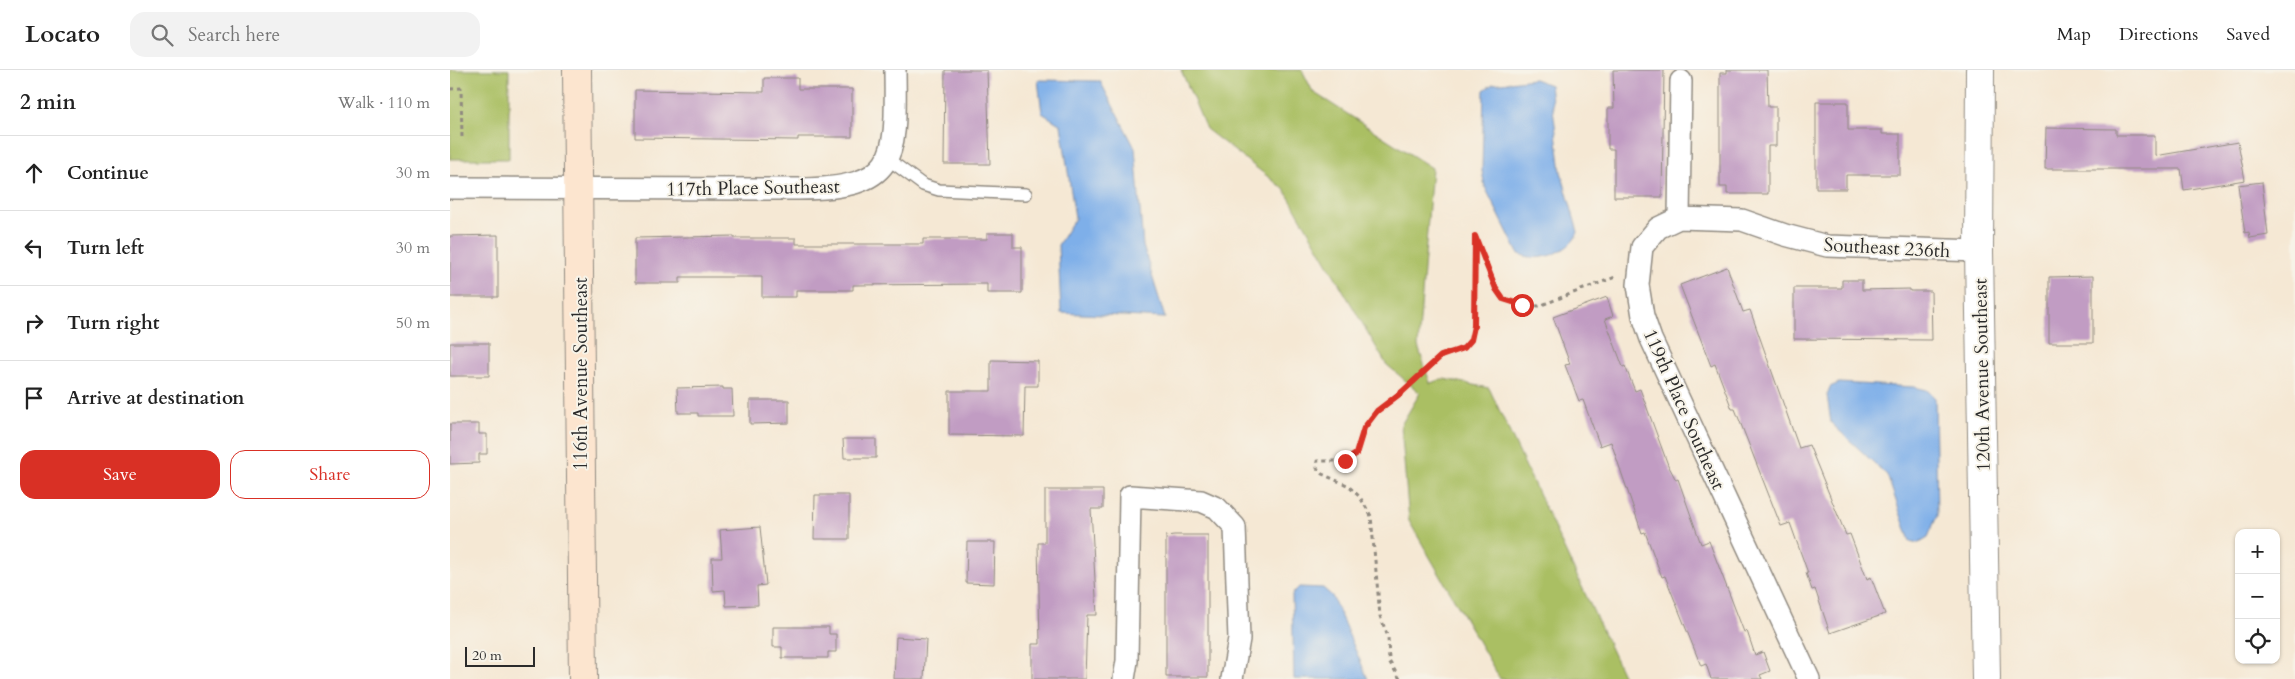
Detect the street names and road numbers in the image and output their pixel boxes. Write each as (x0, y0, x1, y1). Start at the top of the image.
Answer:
street label: 117th Place Southeast (666, 173, 840, 203)
street label: Southeast 236th (1823, 232, 1951, 264)
street label: 116th Avenue Southeast (568, 277, 594, 471)
street label: 120th Avenue Southeast (1967, 278, 1997, 472)
street label: 119th Place Southeast (1637, 325, 1731, 494)

